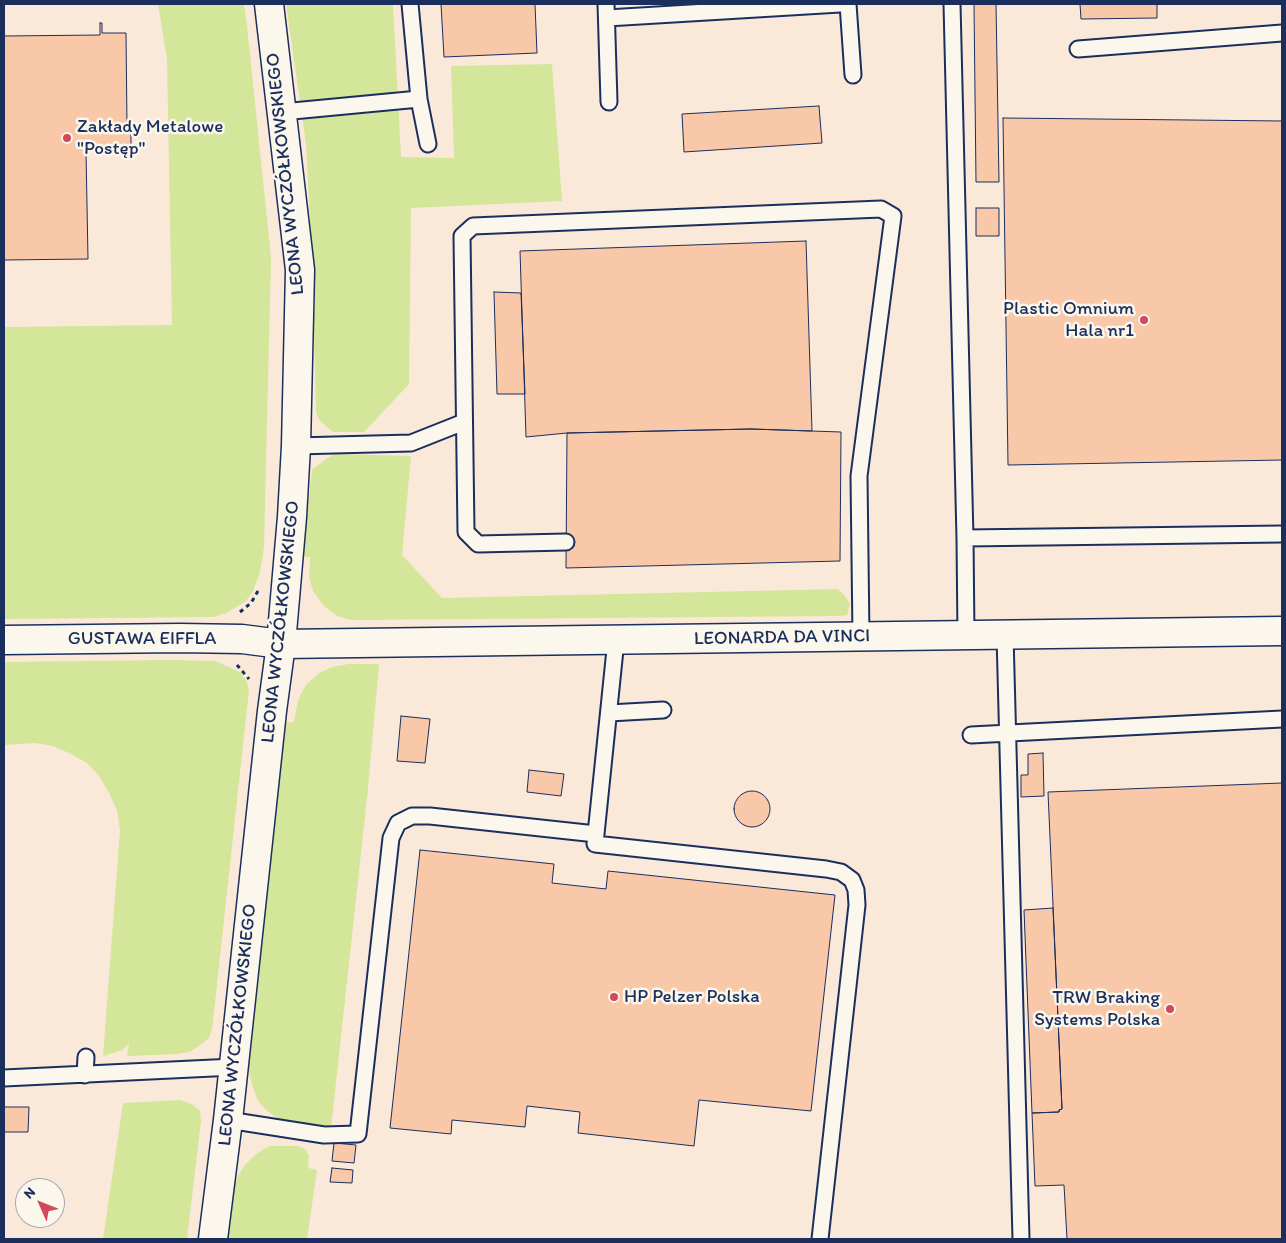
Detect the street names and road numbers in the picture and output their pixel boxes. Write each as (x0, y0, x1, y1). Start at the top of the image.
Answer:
street label: LEONA WYCZÓŁKOWSKIEGO (262, 52, 310, 296)
street label: LEONA WYCZÓŁKOWSKIEGO (257, 500, 305, 744)
street label: LEONARDA DA VINCI (694, 625, 870, 651)
street label: GUSTAWA EIFFLA (68, 628, 216, 650)
street label: LEONA WYCZÓŁKOWSKIEGO (214, 903, 262, 1147)

